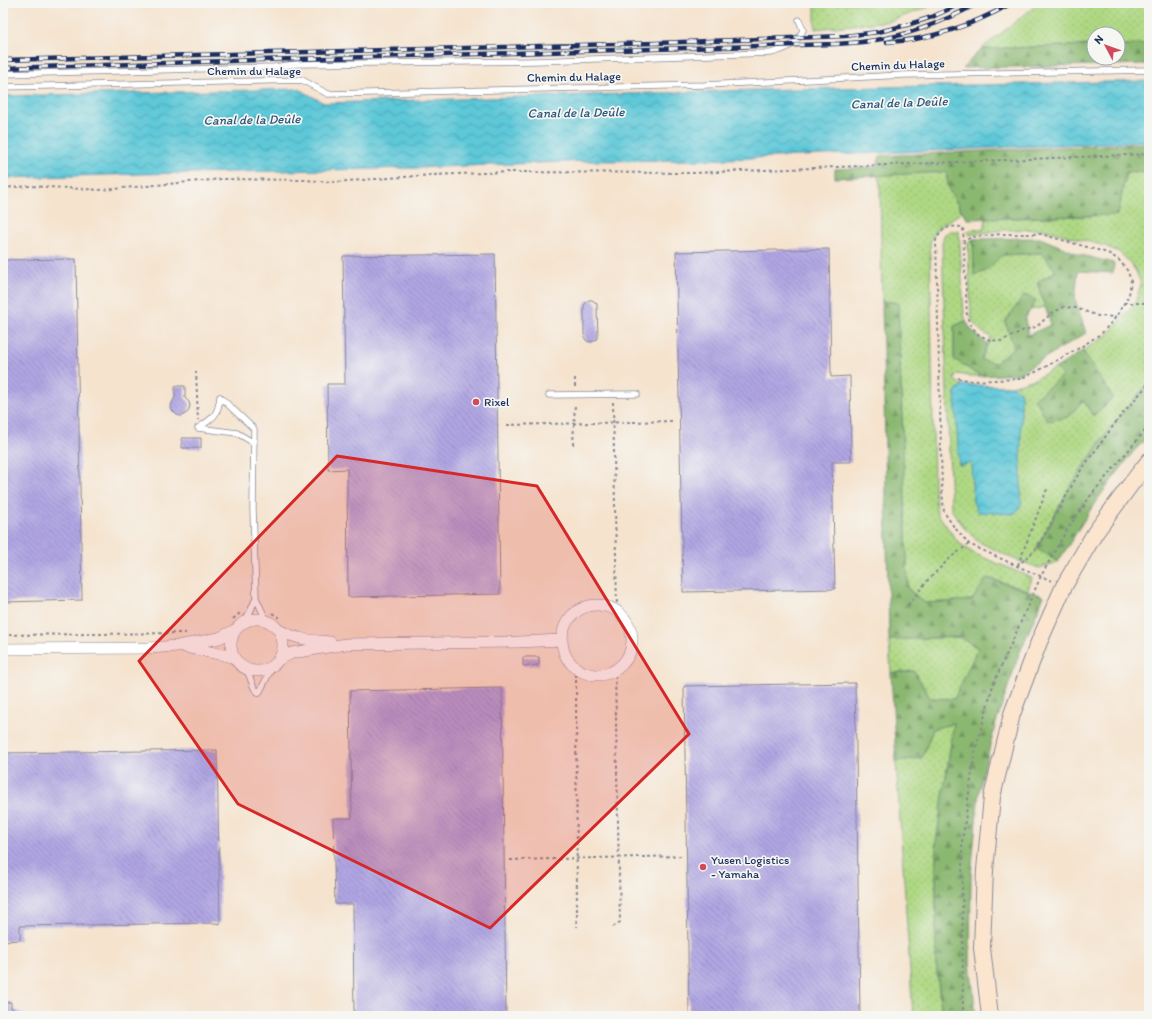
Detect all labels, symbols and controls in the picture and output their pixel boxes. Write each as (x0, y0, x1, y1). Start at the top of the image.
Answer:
north arrow (1086, 26, 1126, 66)
text: N (1091, 33, 1106, 47)
street label: Chemin du Halage (851, 56, 945, 74)
street label: Chemin du Halage (207, 64, 301, 78)
street label: Chemin du Halage (527, 69, 621, 85)
water label: Canal de la Deûle (850, 93, 948, 112)
water label: Canal de la Deûle (527, 104, 625, 121)
water label: Canal de la Deûle (203, 111, 301, 128)
place label: Rixel (484, 395, 510, 409)
marker: Rixel (471, 397, 481, 407)
place label: Yusen Logistics - Yamaha (711, 853, 789, 881)
marker: Yusen Logistics - Yamaha (698, 862, 708, 872)

